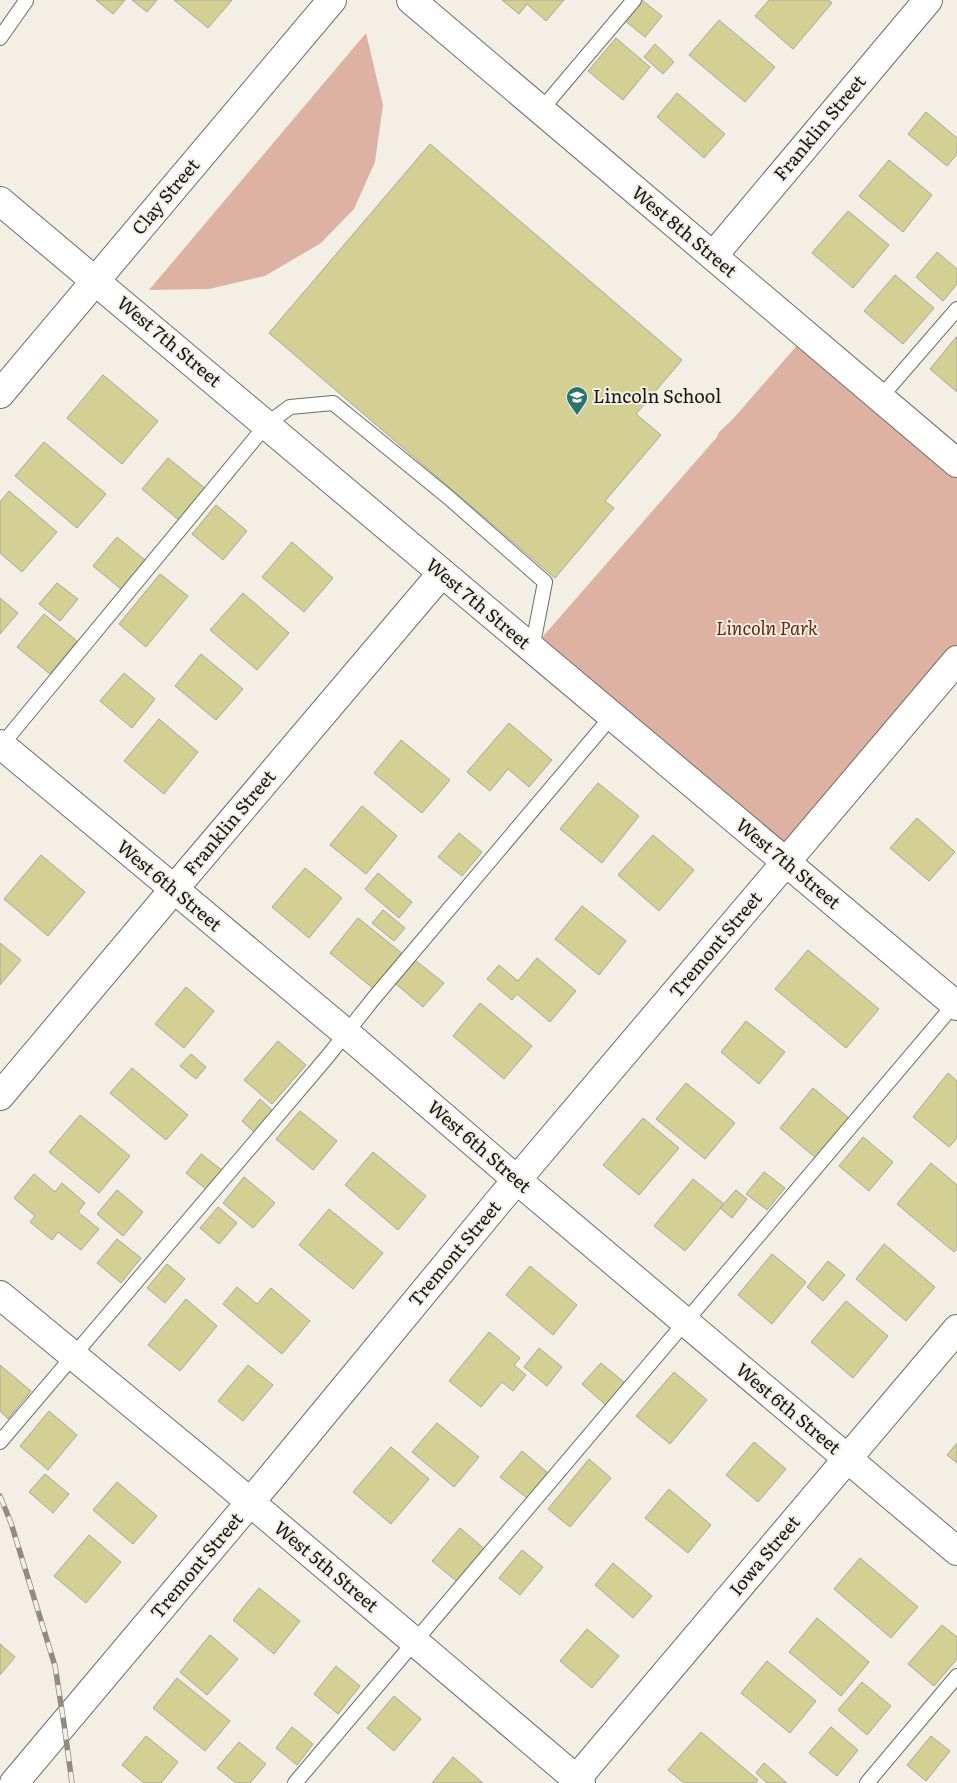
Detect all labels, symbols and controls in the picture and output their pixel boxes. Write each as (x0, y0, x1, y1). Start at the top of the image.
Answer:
street label: Franklin Street (767, 68, 872, 186)
street label: Clay Street (125, 151, 205, 240)
street label: West 8th Street (626, 179, 744, 283)
street label: West 7th Street (112, 289, 229, 393)
place label: Lincoln School (593, 382, 721, 409)
school or university icon: Lincoln School (565, 385, 589, 416)
street label: West 7th Street (421, 551, 538, 655)
park label: Lincoln Park (716, 614, 818, 641)
street label: Franklin Street (177, 763, 282, 881)
street label: West 7th Street (731, 811, 848, 915)
street label: West 6th Street (112, 833, 229, 937)
street label: Tremont Street (662, 884, 768, 1003)
street label: West 6th Street (422, 1093, 538, 1199)
street label: Tremont Street (401, 1193, 507, 1312)
street label: West 6th Street (731, 1356, 848, 1460)
street label: Tremont Street (143, 1505, 249, 1624)
street label: Iowa Street (722, 1508, 806, 1601)
street label: West 5th Street (269, 1514, 386, 1618)

